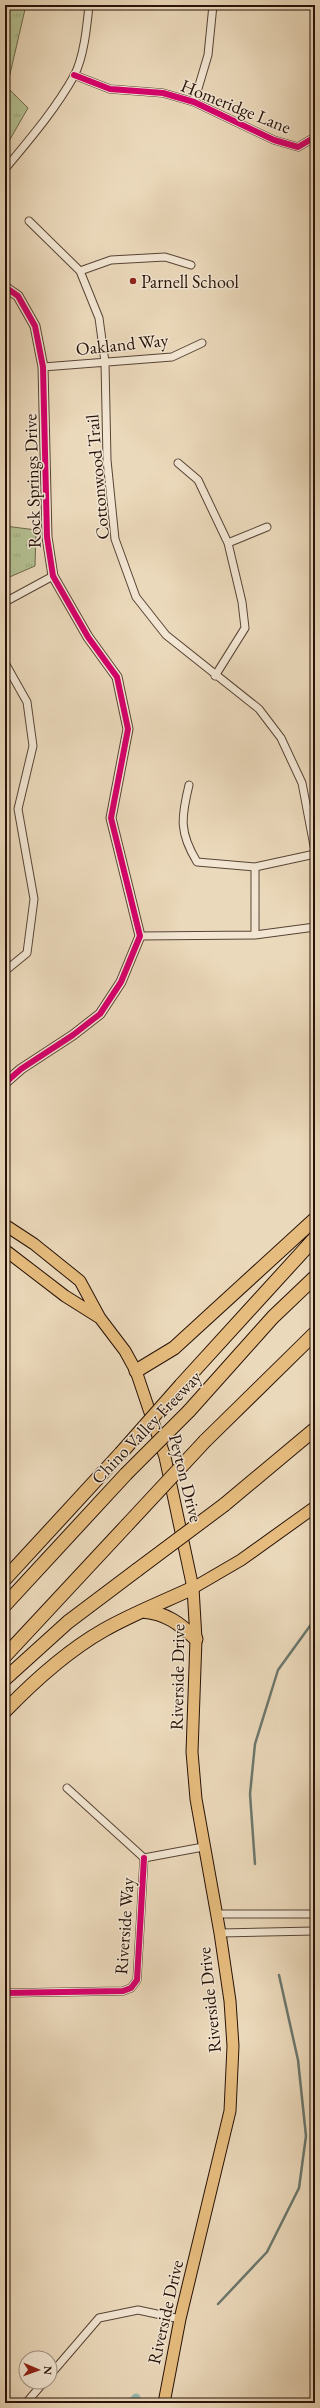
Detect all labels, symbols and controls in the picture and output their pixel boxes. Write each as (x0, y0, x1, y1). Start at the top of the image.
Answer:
street label: Homeridge Lane (178, 73, 294, 139)
place label: Parnell School (141, 270, 239, 293)
marker: Parnell School (128, 276, 138, 286)
street label: Oakland Way (75, 328, 169, 360)
street label: Rock Springs Drive (18, 413, 46, 549)
street label: Cottonwood Trail (80, 413, 114, 541)
street label: Chino Valley Freeway (86, 1365, 206, 1489)
street label: Peyton Drive (164, 1432, 208, 1524)
street label: Riverside Drive (165, 1624, 189, 1730)
street label: Riverside Way (109, 1877, 139, 1975)
street label: Riverside Drive (192, 1946, 226, 2054)
street label: Riverside Drive (142, 2258, 188, 2366)
north arrow (18, 2350, 58, 2390)
text: N (41, 2366, 55, 2375)

